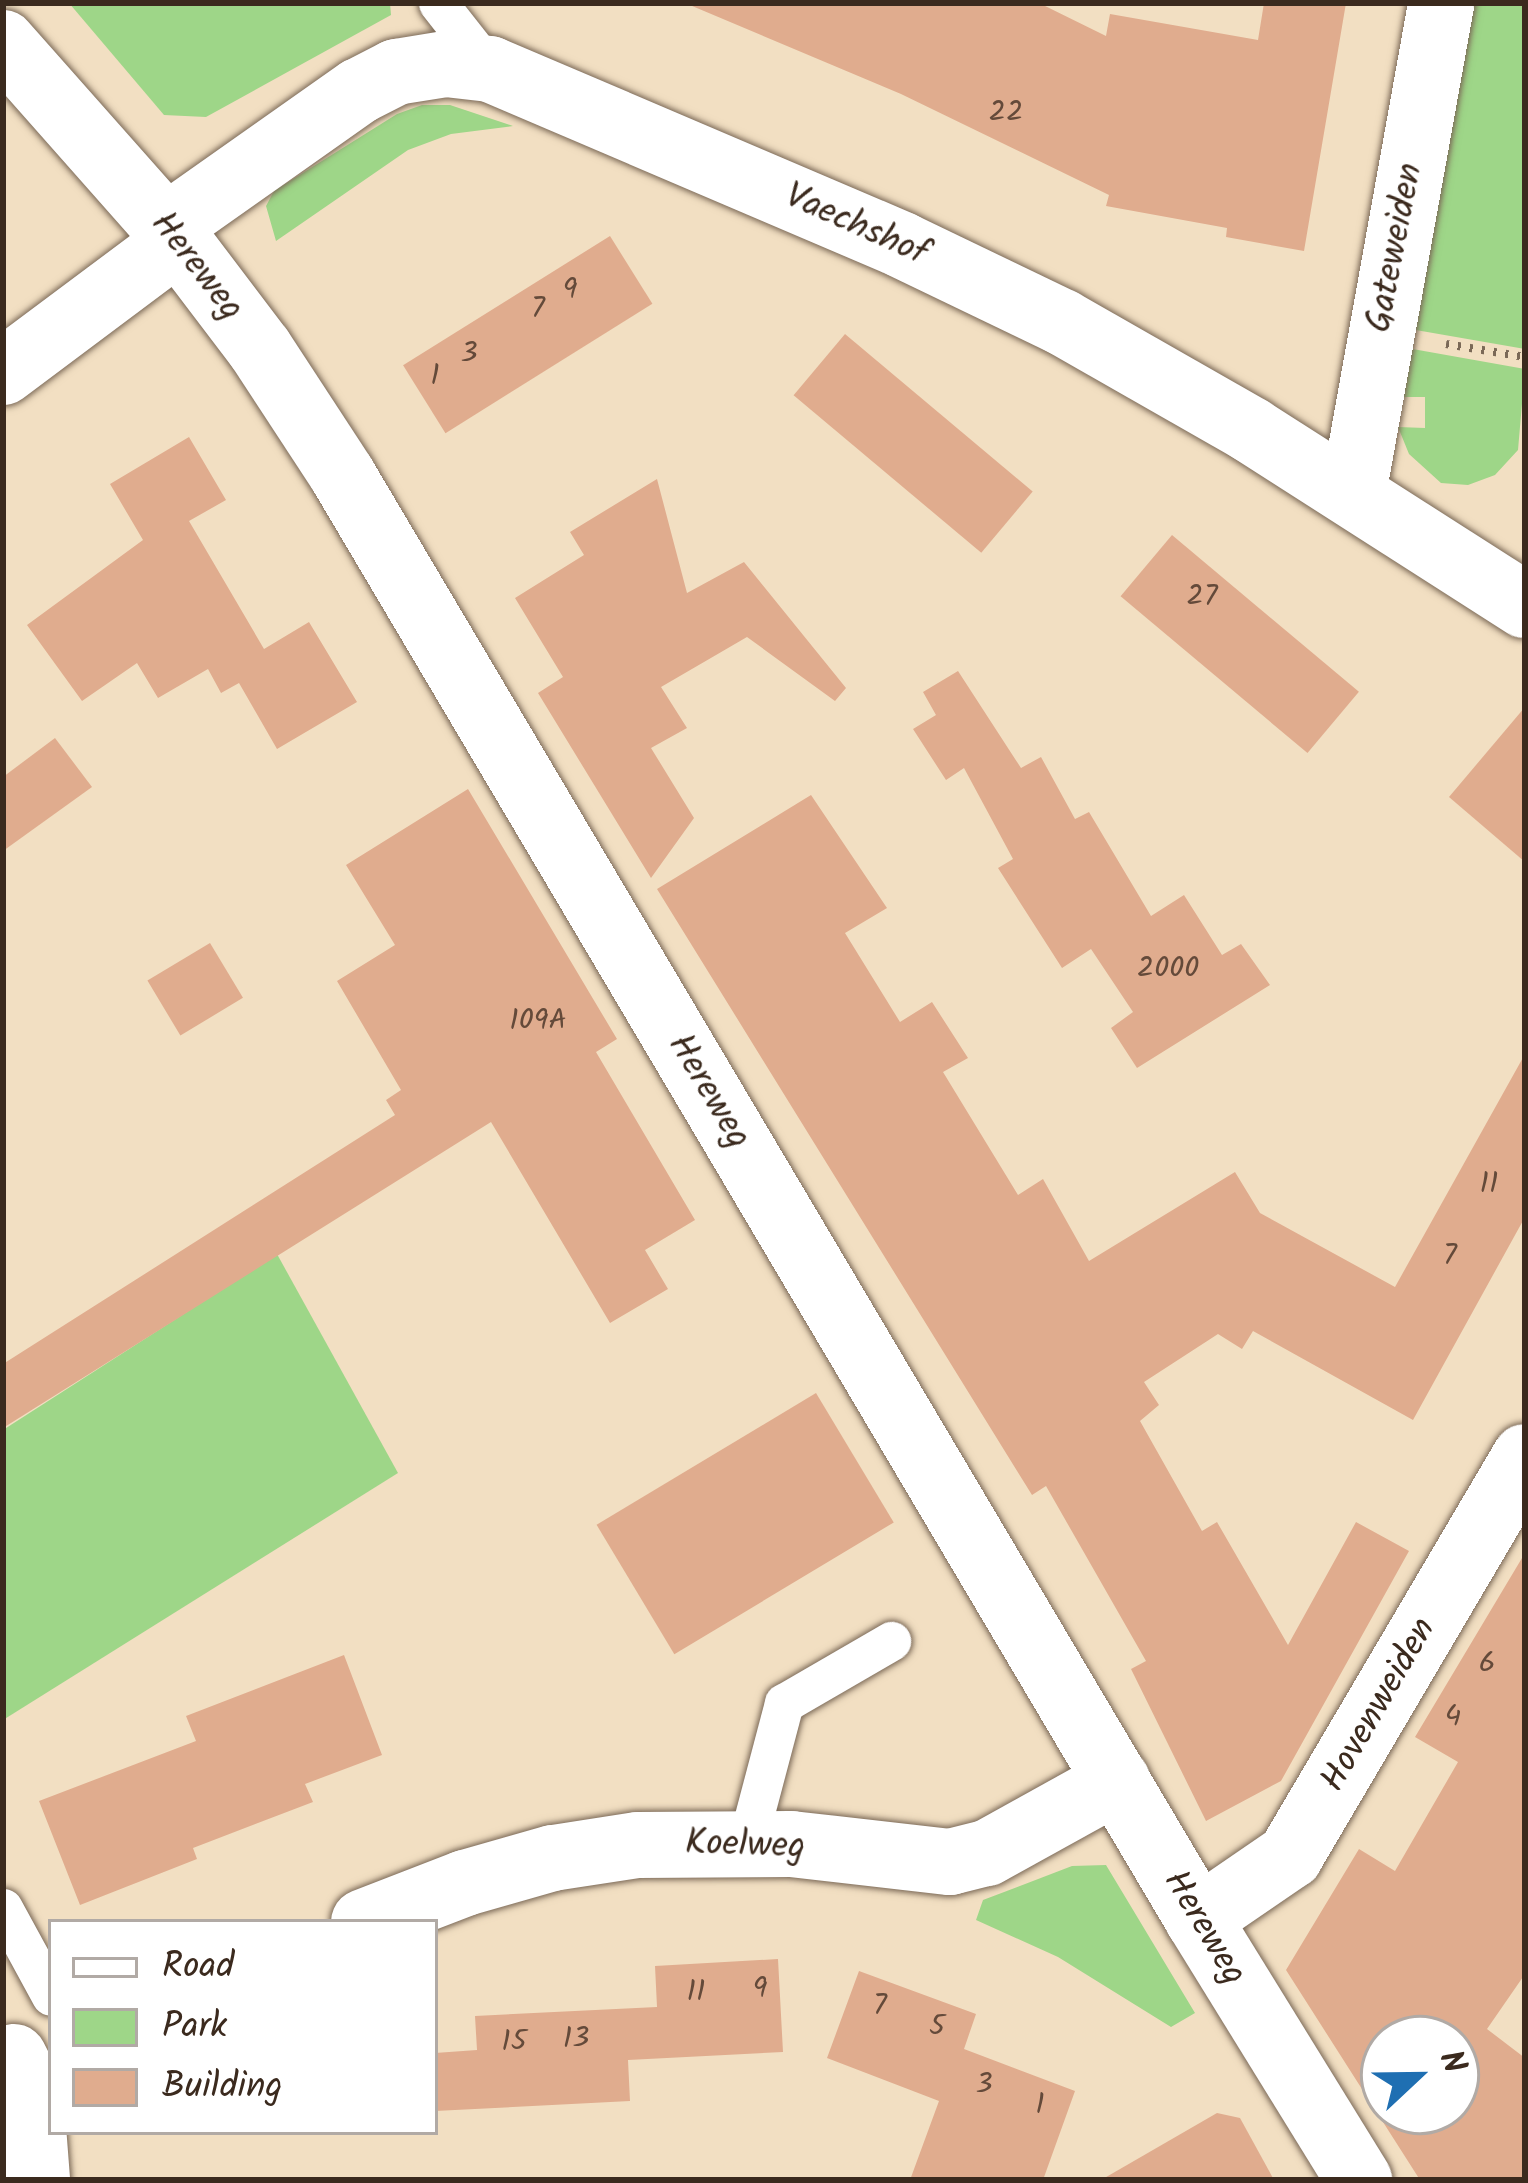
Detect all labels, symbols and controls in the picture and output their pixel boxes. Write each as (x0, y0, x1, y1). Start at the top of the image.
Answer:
house number: 22 (989, 95, 1023, 131)
street label: Gateweiden (1358, 160, 1434, 336)
street label: Vaechshof (778, 175, 934, 277)
street label: Hereweg (140, 204, 252, 330)
house number: 9 (563, 272, 577, 308)
house number: 7 (531, 291, 545, 327)
house number: 3 (460, 336, 478, 372)
house number: 1 (430, 358, 440, 394)
house number: 27 (1186, 579, 1218, 615)
house number: 2000 (1137, 951, 1199, 987)
house number: 109A (509, 1003, 567, 1039)
street label: Hereweg (657, 1027, 759, 1157)
house number: 11 (1480, 1166, 1498, 1202)
house number: 7 (1443, 1238, 1457, 1274)
street label: Hovenweiden (1312, 1610, 1446, 1800)
house number: 6 (1479, 1646, 1495, 1682)
house number: 4 (1445, 1699, 1461, 1735)
street label: Koelweg (684, 1822, 806, 1870)
street label: Hereweg (1153, 1863, 1255, 1993)
legend (48, 1919, 438, 2135)
text: Road (162, 1939, 234, 1996)
house number: 9 (753, 1971, 767, 2007)
house number: 11 (687, 1974, 705, 2010)
house number: 7 (873, 1988, 887, 2024)
text: Park (162, 1999, 227, 2056)
house number: 5 (929, 2009, 945, 2045)
north arrow (1360, 2015, 1480, 2135)
house number: 13 (563, 2021, 589, 2057)
house number: 15 (501, 2024, 527, 2060)
text: N (1423, 2043, 1480, 2082)
text: Building (162, 2059, 282, 2116)
house number: 3 (975, 2067, 993, 2103)
house number: 1 (1035, 2087, 1045, 2123)

